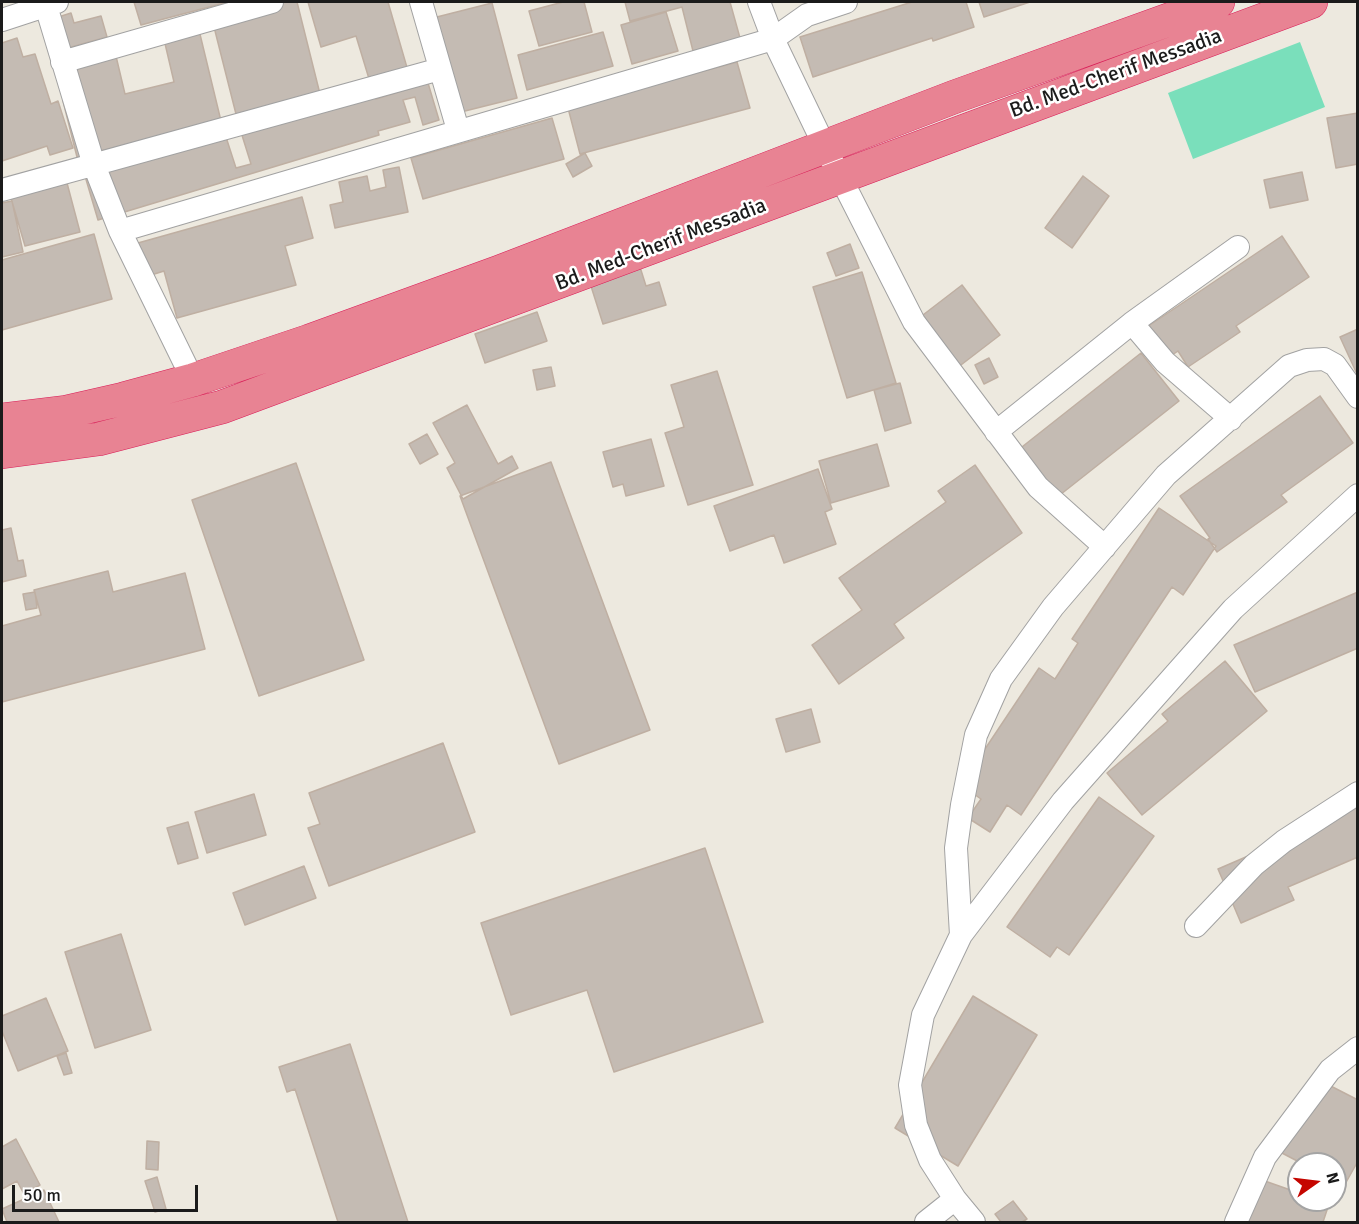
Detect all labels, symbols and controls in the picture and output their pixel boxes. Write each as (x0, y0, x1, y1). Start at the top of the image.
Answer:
street label: Bd. Med-Cherif Messadia (1007, 24, 1225, 124)
street label: Bd. Med-Cherif Messadia (552, 193, 770, 297)
north arrow (1287, 1152, 1347, 1212)
text: N (1321, 1170, 1344, 1186)
scale bar (15, 1173, 201, 1211)
text: 50 m (23, 1184, 61, 1206)

